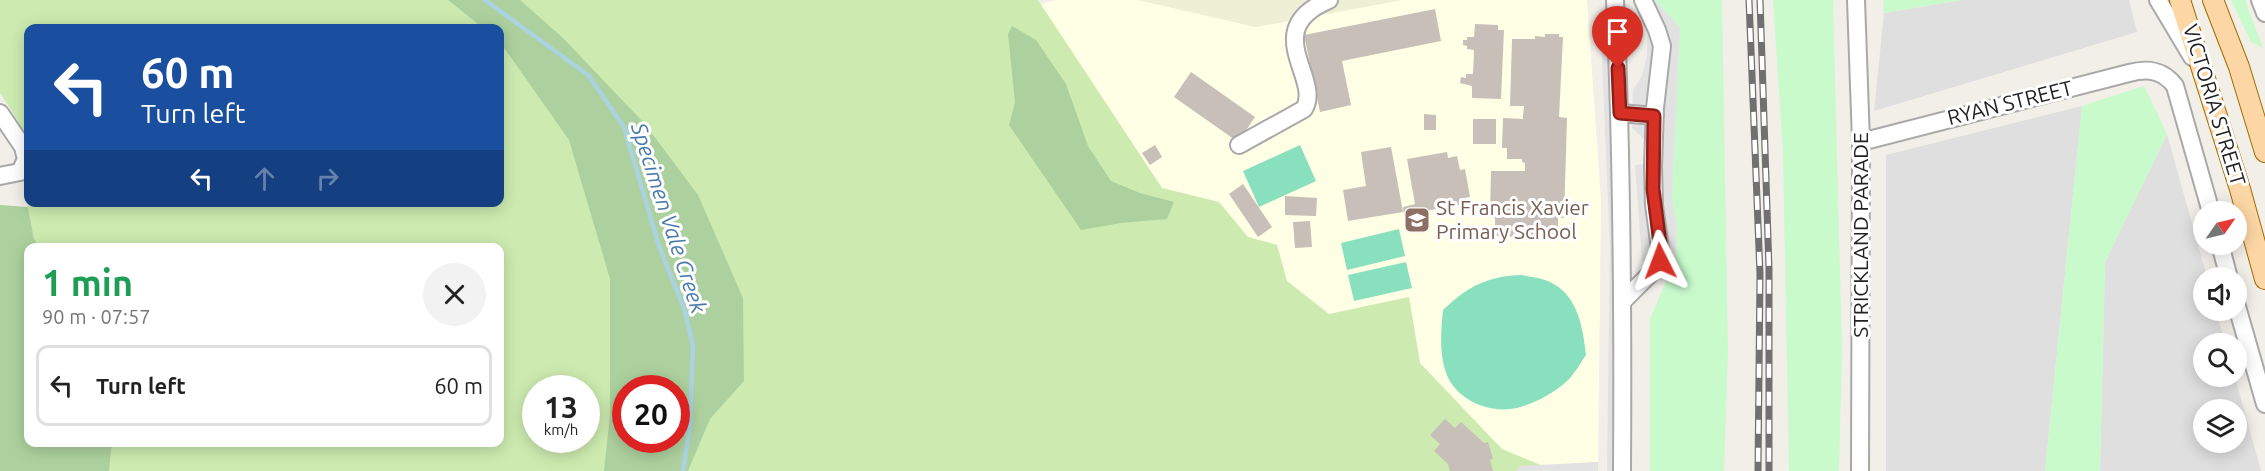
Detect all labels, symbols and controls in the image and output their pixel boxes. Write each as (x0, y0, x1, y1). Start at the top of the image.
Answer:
pin (1592, 6, 1643, 68)
icon: arrive (1601, 15, 1634, 48)
street label: VICTORIA STREET (2179, 21, 2251, 189)
icon: left (42, 48, 120, 126)
text: 60 m (141, 49, 235, 96)
street label: RYAN STREET (1945, 75, 2075, 129)
text: Turn left (141, 98, 245, 128)
water label: Specimen Vale Creek (627, 118, 712, 317)
street label: STRICKLAND PARADE (1848, 132, 1872, 338)
icon: left (185, 162, 218, 195)
icon: ahead (248, 162, 281, 195)
icon: right (311, 162, 344, 195)
place label: St Francis Xavier Primary School (1436, 195, 1589, 243)
north arrow (2193, 201, 2247, 255)
map controls (2193, 201, 2247, 453)
school or university icon: St Francis Xavier Primary School (1402, 205, 1432, 235)
position arrow (1628, 229, 1692, 293)
text: 1 min (42, 262, 133, 303)
button: close (423, 263, 486, 326)
button: sound (2193, 267, 2247, 321)
text: 90 m · 07:57 (42, 305, 151, 328)
button: search (2193, 333, 2247, 387)
icon: left (45, 369, 78, 402)
text: Turn left (96, 373, 186, 398)
text: 60 m (434, 373, 483, 398)
speed limit sign: 20 (612, 375, 690, 453)
text: 13 (544, 390, 578, 424)
button: layers (2193, 399, 2247, 453)
text: km/h (544, 421, 578, 438)

